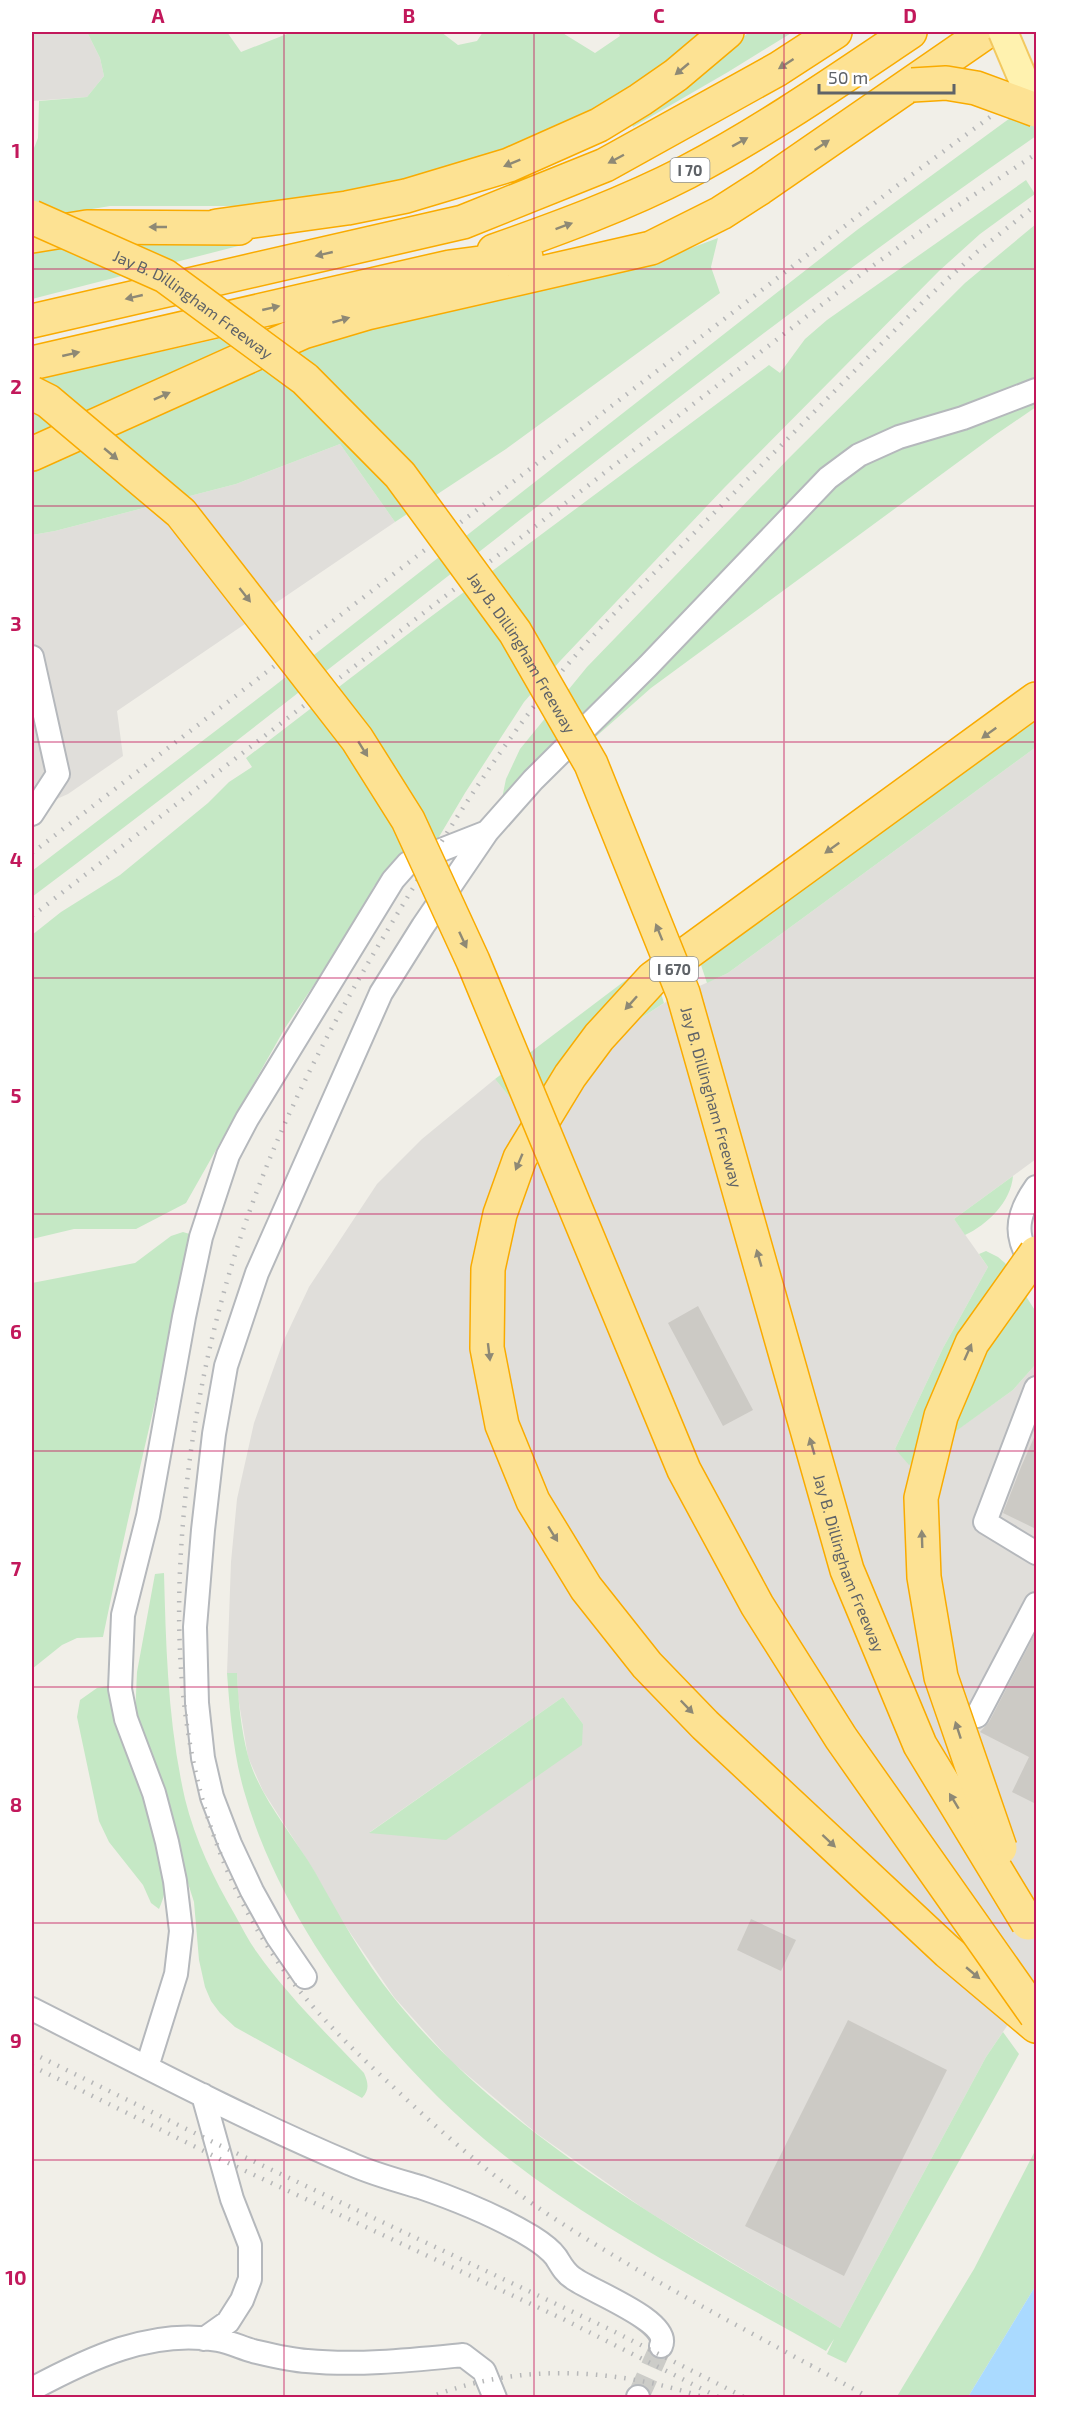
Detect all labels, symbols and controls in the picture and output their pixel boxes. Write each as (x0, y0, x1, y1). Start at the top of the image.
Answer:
text: A (151, 3, 165, 27)
text: B (403, 3, 415, 27)
text: C (653, 3, 665, 27)
text: D (903, 3, 917, 27)
scale bar (819, 57, 954, 95)
one-way arrow (778, 58, 794, 69)
one-way arrow (674, 63, 690, 76)
text: 50 m (828, 66, 868, 88)
one-way arrow (731, 137, 748, 147)
text: 1 (12, 138, 20, 162)
one-way arrow (813, 139, 829, 151)
one-way arrow (607, 154, 624, 164)
one-way arrow (503, 158, 521, 168)
road number: I 70 (670, 158, 710, 182)
one-way arrow (555, 221, 573, 231)
one-way arrow (149, 222, 168, 232)
street label: Jay B. Dillingham Freeway (111, 245, 278, 362)
one-way arrow (314, 249, 333, 259)
one-way arrow (124, 293, 143, 302)
one-way arrow (261, 303, 280, 312)
one-way arrow (332, 315, 350, 325)
one-way arrow (62, 348, 81, 358)
text: 2 (10, 374, 22, 398)
one-way arrow (153, 391, 170, 400)
one-way arrow (103, 447, 118, 460)
street label: Jay B. Dillingham Freeway (464, 568, 581, 737)
one-way arrow (238, 587, 250, 602)
text: 3 (10, 611, 22, 635)
one-way arrow (982, 727, 998, 739)
one-way arrow (357, 741, 368, 757)
one-way arrow (824, 842, 840, 854)
text: 4 (10, 847, 23, 871)
one-way arrow (653, 923, 663, 941)
one-way arrow (459, 932, 468, 949)
road number: I 670 (650, 957, 698, 981)
one-way arrow (624, 996, 638, 1010)
street label: Jay B. Dillingham Freeway (678, 1004, 747, 1190)
text: 5 (10, 1083, 22, 1107)
one-way arrow (514, 1153, 524, 1171)
one-way arrow (754, 1249, 763, 1267)
text: 6 (10, 1319, 22, 1343)
one-way arrow (484, 1343, 493, 1362)
one-way arrow (964, 1343, 974, 1361)
one-way arrow (807, 1437, 816, 1455)
street label: Jay B. Dillingham Freeway (811, 1472, 890, 1655)
one-way arrow (547, 1526, 558, 1542)
one-way arrow (918, 1529, 927, 1548)
text: 7 (11, 1556, 22, 1580)
one-way arrow (680, 1700, 694, 1715)
one-way arrow (953, 1720, 963, 1738)
text: 8 (10, 1792, 22, 1816)
one-way arrow (949, 1793, 960, 1809)
one-way arrow (821, 1834, 836, 1847)
one-way arrow (965, 1966, 981, 1979)
text: 9 (10, 2028, 22, 2052)
text: 10 (5, 2265, 27, 2289)

